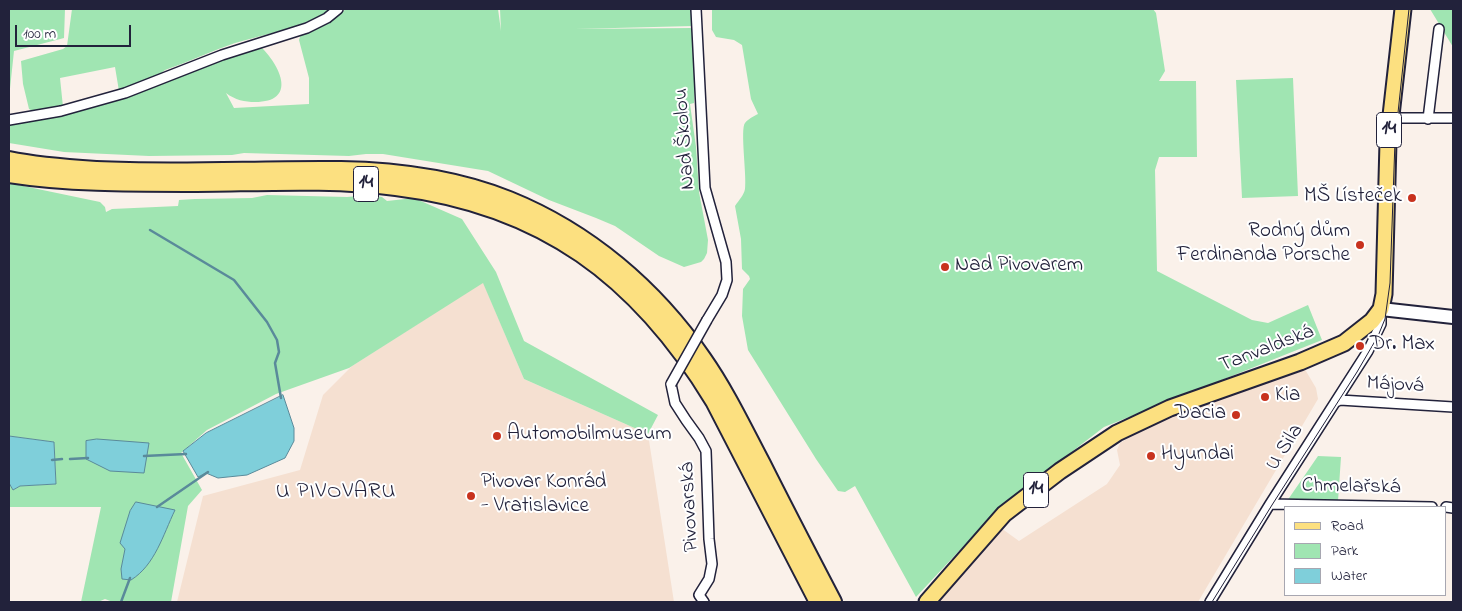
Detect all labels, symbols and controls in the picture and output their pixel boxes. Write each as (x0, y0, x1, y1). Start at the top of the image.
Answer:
scale bar (18, 15, 134, 47)
text: 100 m (23, 23, 56, 45)
street label: Nad Školou (670, 87, 702, 191)
road number: 14 (1376, 112, 1402, 148)
road number: 14 (354, 166, 378, 202)
place label: MŠ Lísteček (1304, 185, 1402, 211)
marker: MŠ Lísteček (1406, 192, 1418, 204)
place label: Rodný dům Ferdinanda Porsche (1177, 220, 1350, 270)
marker: Rodný dům Ferdinanda Porsche (1354, 239, 1366, 251)
place label: Nad Pivovarem (955, 254, 1083, 280)
marker: Nad Pivovarem (939, 261, 951, 273)
street label: Tanvaldská (1216, 320, 1318, 380)
place label: Dr. Max (1370, 333, 1435, 359)
marker: Dr. Max (1354, 340, 1366, 352)
street label: Májová (1366, 372, 1424, 400)
place label: Kia (1275, 384, 1300, 410)
marker: Kia (1259, 391, 1271, 403)
place label: Dacia (1175, 402, 1226, 428)
marker: Dacia (1230, 409, 1242, 421)
street label: U Sila (1262, 420, 1310, 476)
place label: Automobilmuseum (507, 423, 671, 449)
marker: Automobilmuseum (491, 430, 503, 442)
place label: Hyundai (1161, 443, 1234, 469)
marker: Hyundai (1145, 450, 1157, 462)
street label: Pivovarská (676, 461, 706, 553)
place label: Pivovar Konrád - Vratislavice (481, 471, 606, 521)
road number: 14 (1024, 472, 1048, 508)
street label: Chmelařská (1301, 475, 1401, 501)
district label: U PIVOVARU (274, 480, 398, 506)
marker: Pivovar Konrád - Vratislavice (465, 490, 477, 502)
legend (1284, 506, 1447, 596)
text: Road (1331, 515, 1364, 537)
text: Park (1331, 540, 1358, 562)
text: Water (1331, 565, 1367, 587)

